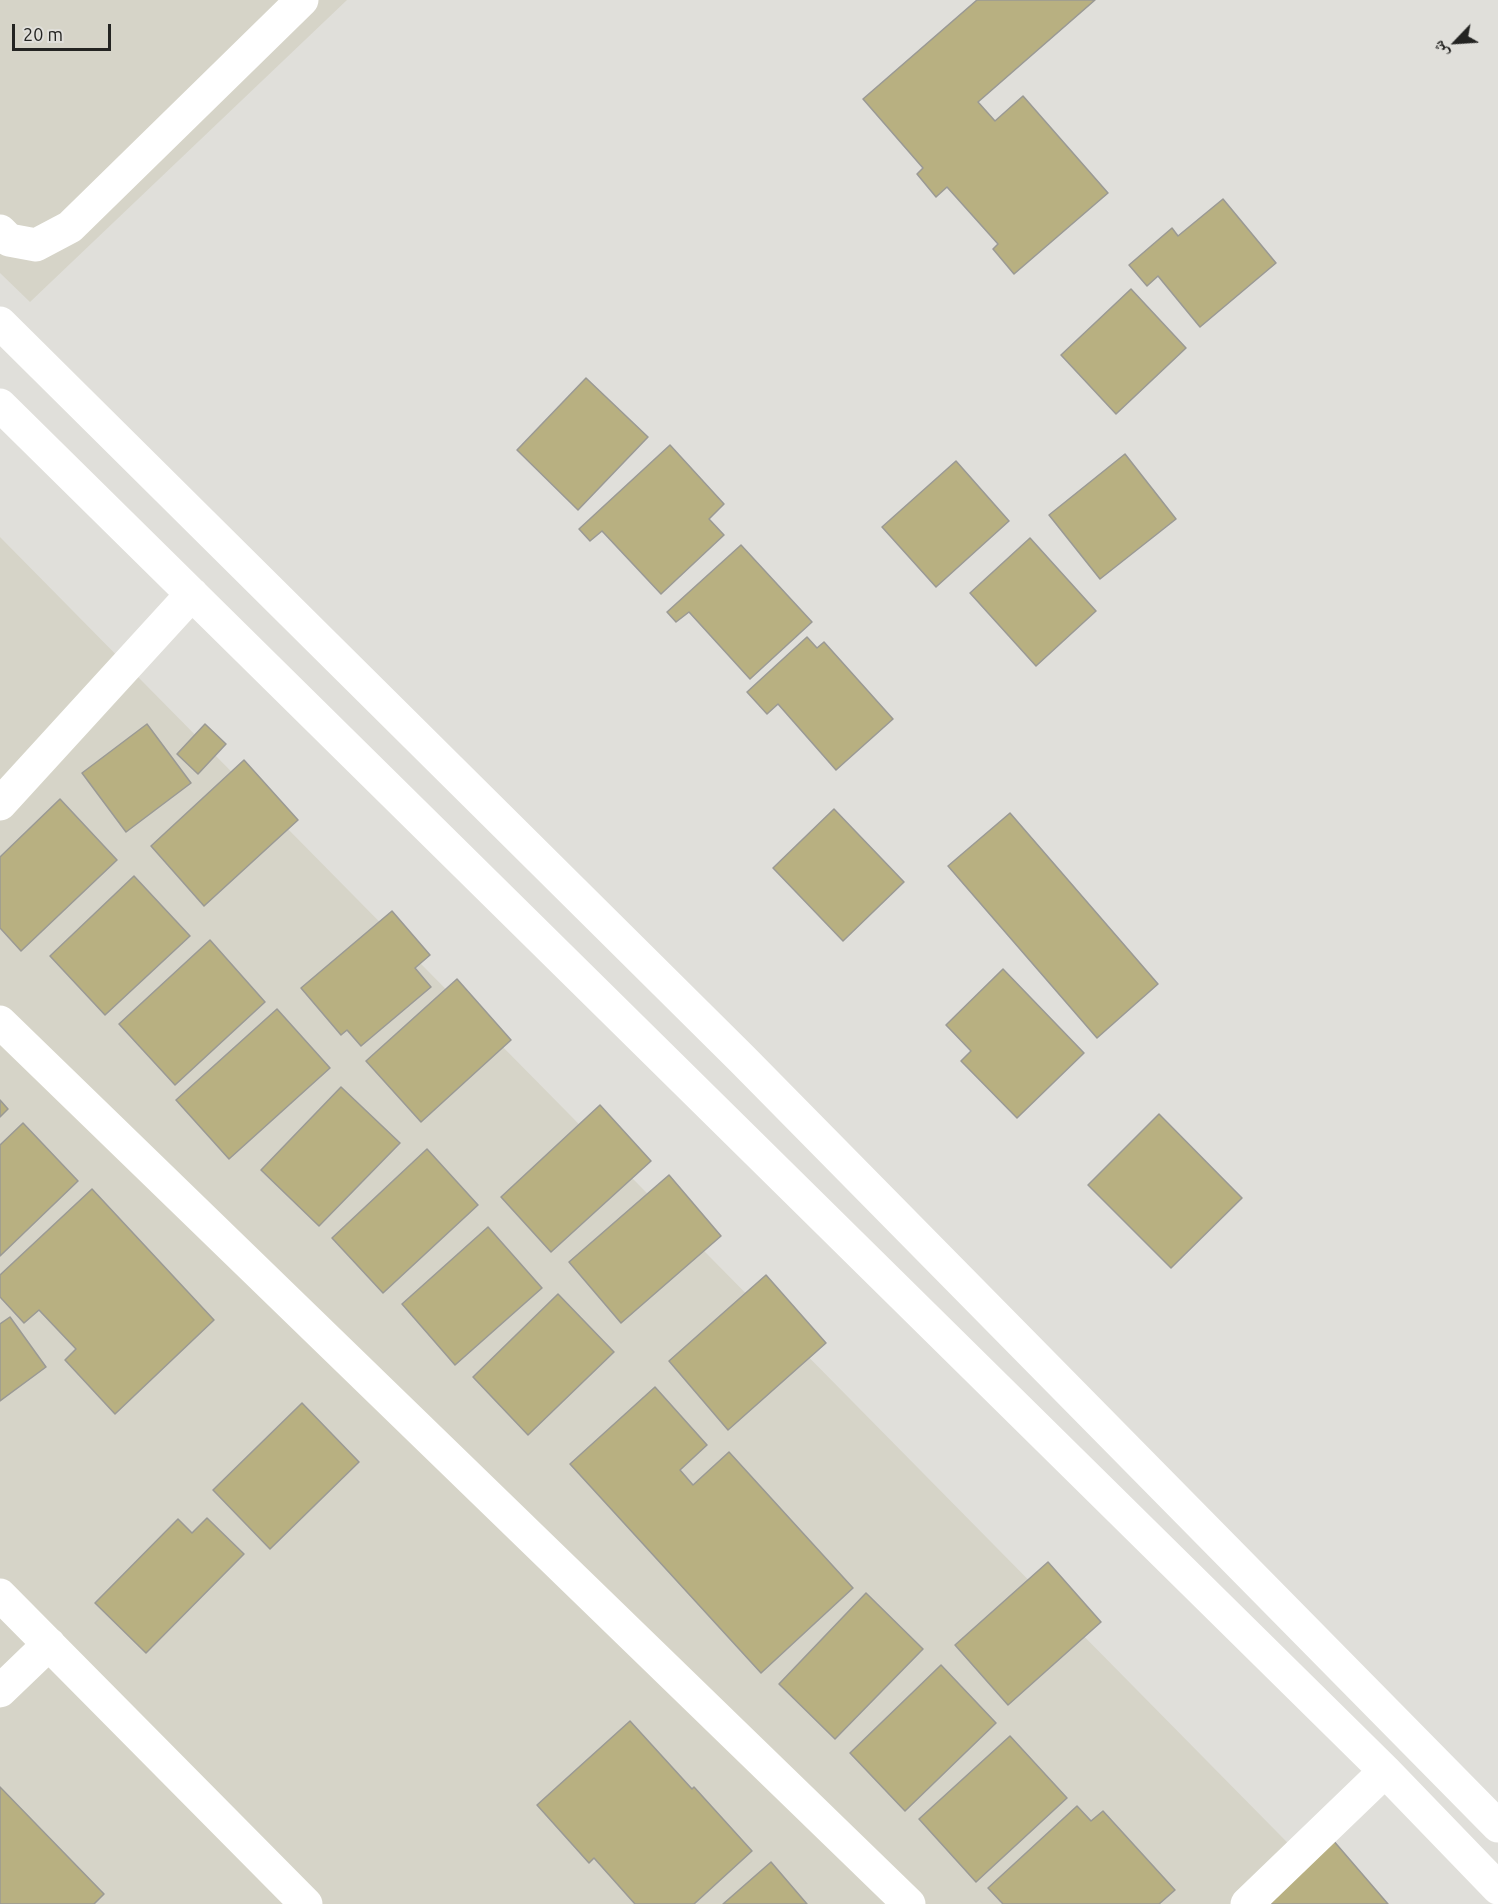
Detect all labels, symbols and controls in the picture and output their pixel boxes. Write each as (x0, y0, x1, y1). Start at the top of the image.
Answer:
scale bar (15, 12, 114, 50)
north arrow (1426, 12, 1486, 72)
text: 20 m (23, 24, 63, 44)
text: ش (1428, 38, 1451, 61)

